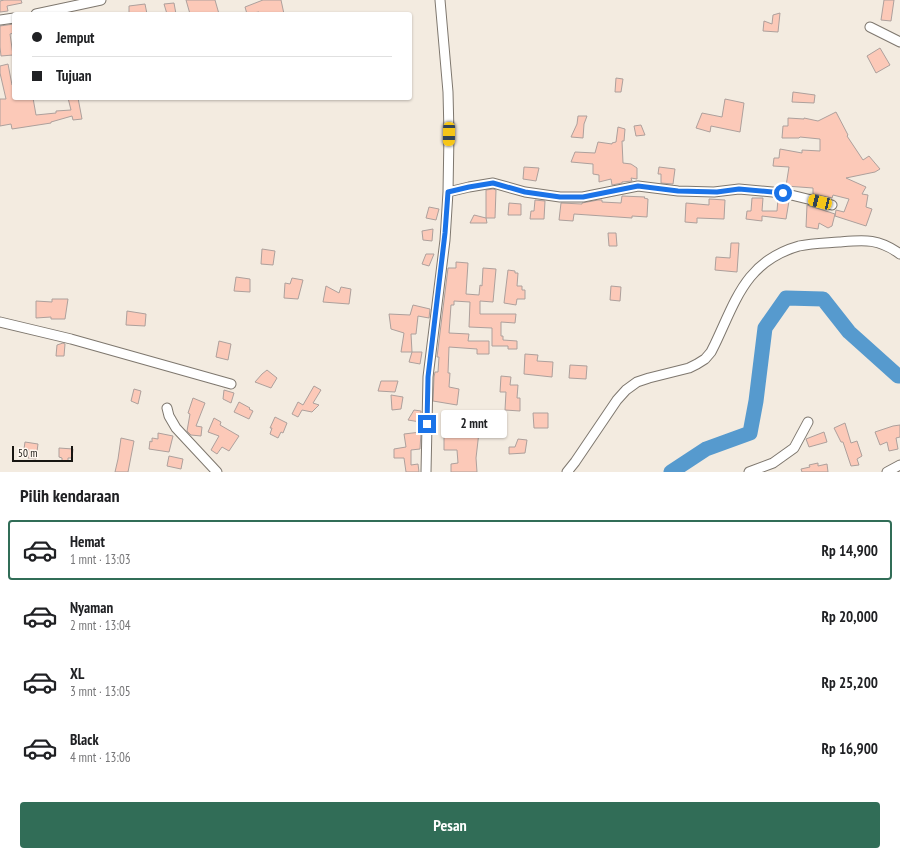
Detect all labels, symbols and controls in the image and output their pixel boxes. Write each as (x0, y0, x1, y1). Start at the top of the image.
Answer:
text: Jemput (56, 28, 94, 47)
text: Tujuan (56, 66, 92, 85)
car (443, 122, 455, 146)
route start (774, 184, 792, 202)
car (807, 193, 833, 211)
callout: 2 mnt (441, 410, 507, 438)
route end (418, 415, 436, 433)
text: 2 mnt (460, 415, 488, 432)
scale bar (12, 444, 73, 463)
text: 50 m (18, 446, 37, 460)
text: Pilih kendaraan (20, 484, 120, 507)
icon: car (22, 532, 58, 568)
text: Hemat (70, 532, 105, 551)
text: Rp 14,900 (822, 541, 878, 560)
text: 1 mnt · 13:03 (70, 551, 131, 568)
icon: car (22, 598, 58, 634)
text: Nyaman (70, 598, 113, 617)
text: Rp 20,000 (822, 607, 878, 626)
text: 2 mnt · 13:04 (70, 617, 131, 634)
icon: car (22, 664, 58, 700)
text: XL (70, 664, 84, 683)
text: Rp 25,200 (822, 673, 878, 692)
text: 3 mnt · 13:05 (70, 683, 131, 700)
icon: car (22, 730, 58, 766)
text: Black (70, 730, 99, 749)
text: Rp 16,900 (822, 739, 878, 758)
text: 4 mnt · 13:06 (70, 749, 131, 766)
button: Pesan (20, 802, 880, 848)

